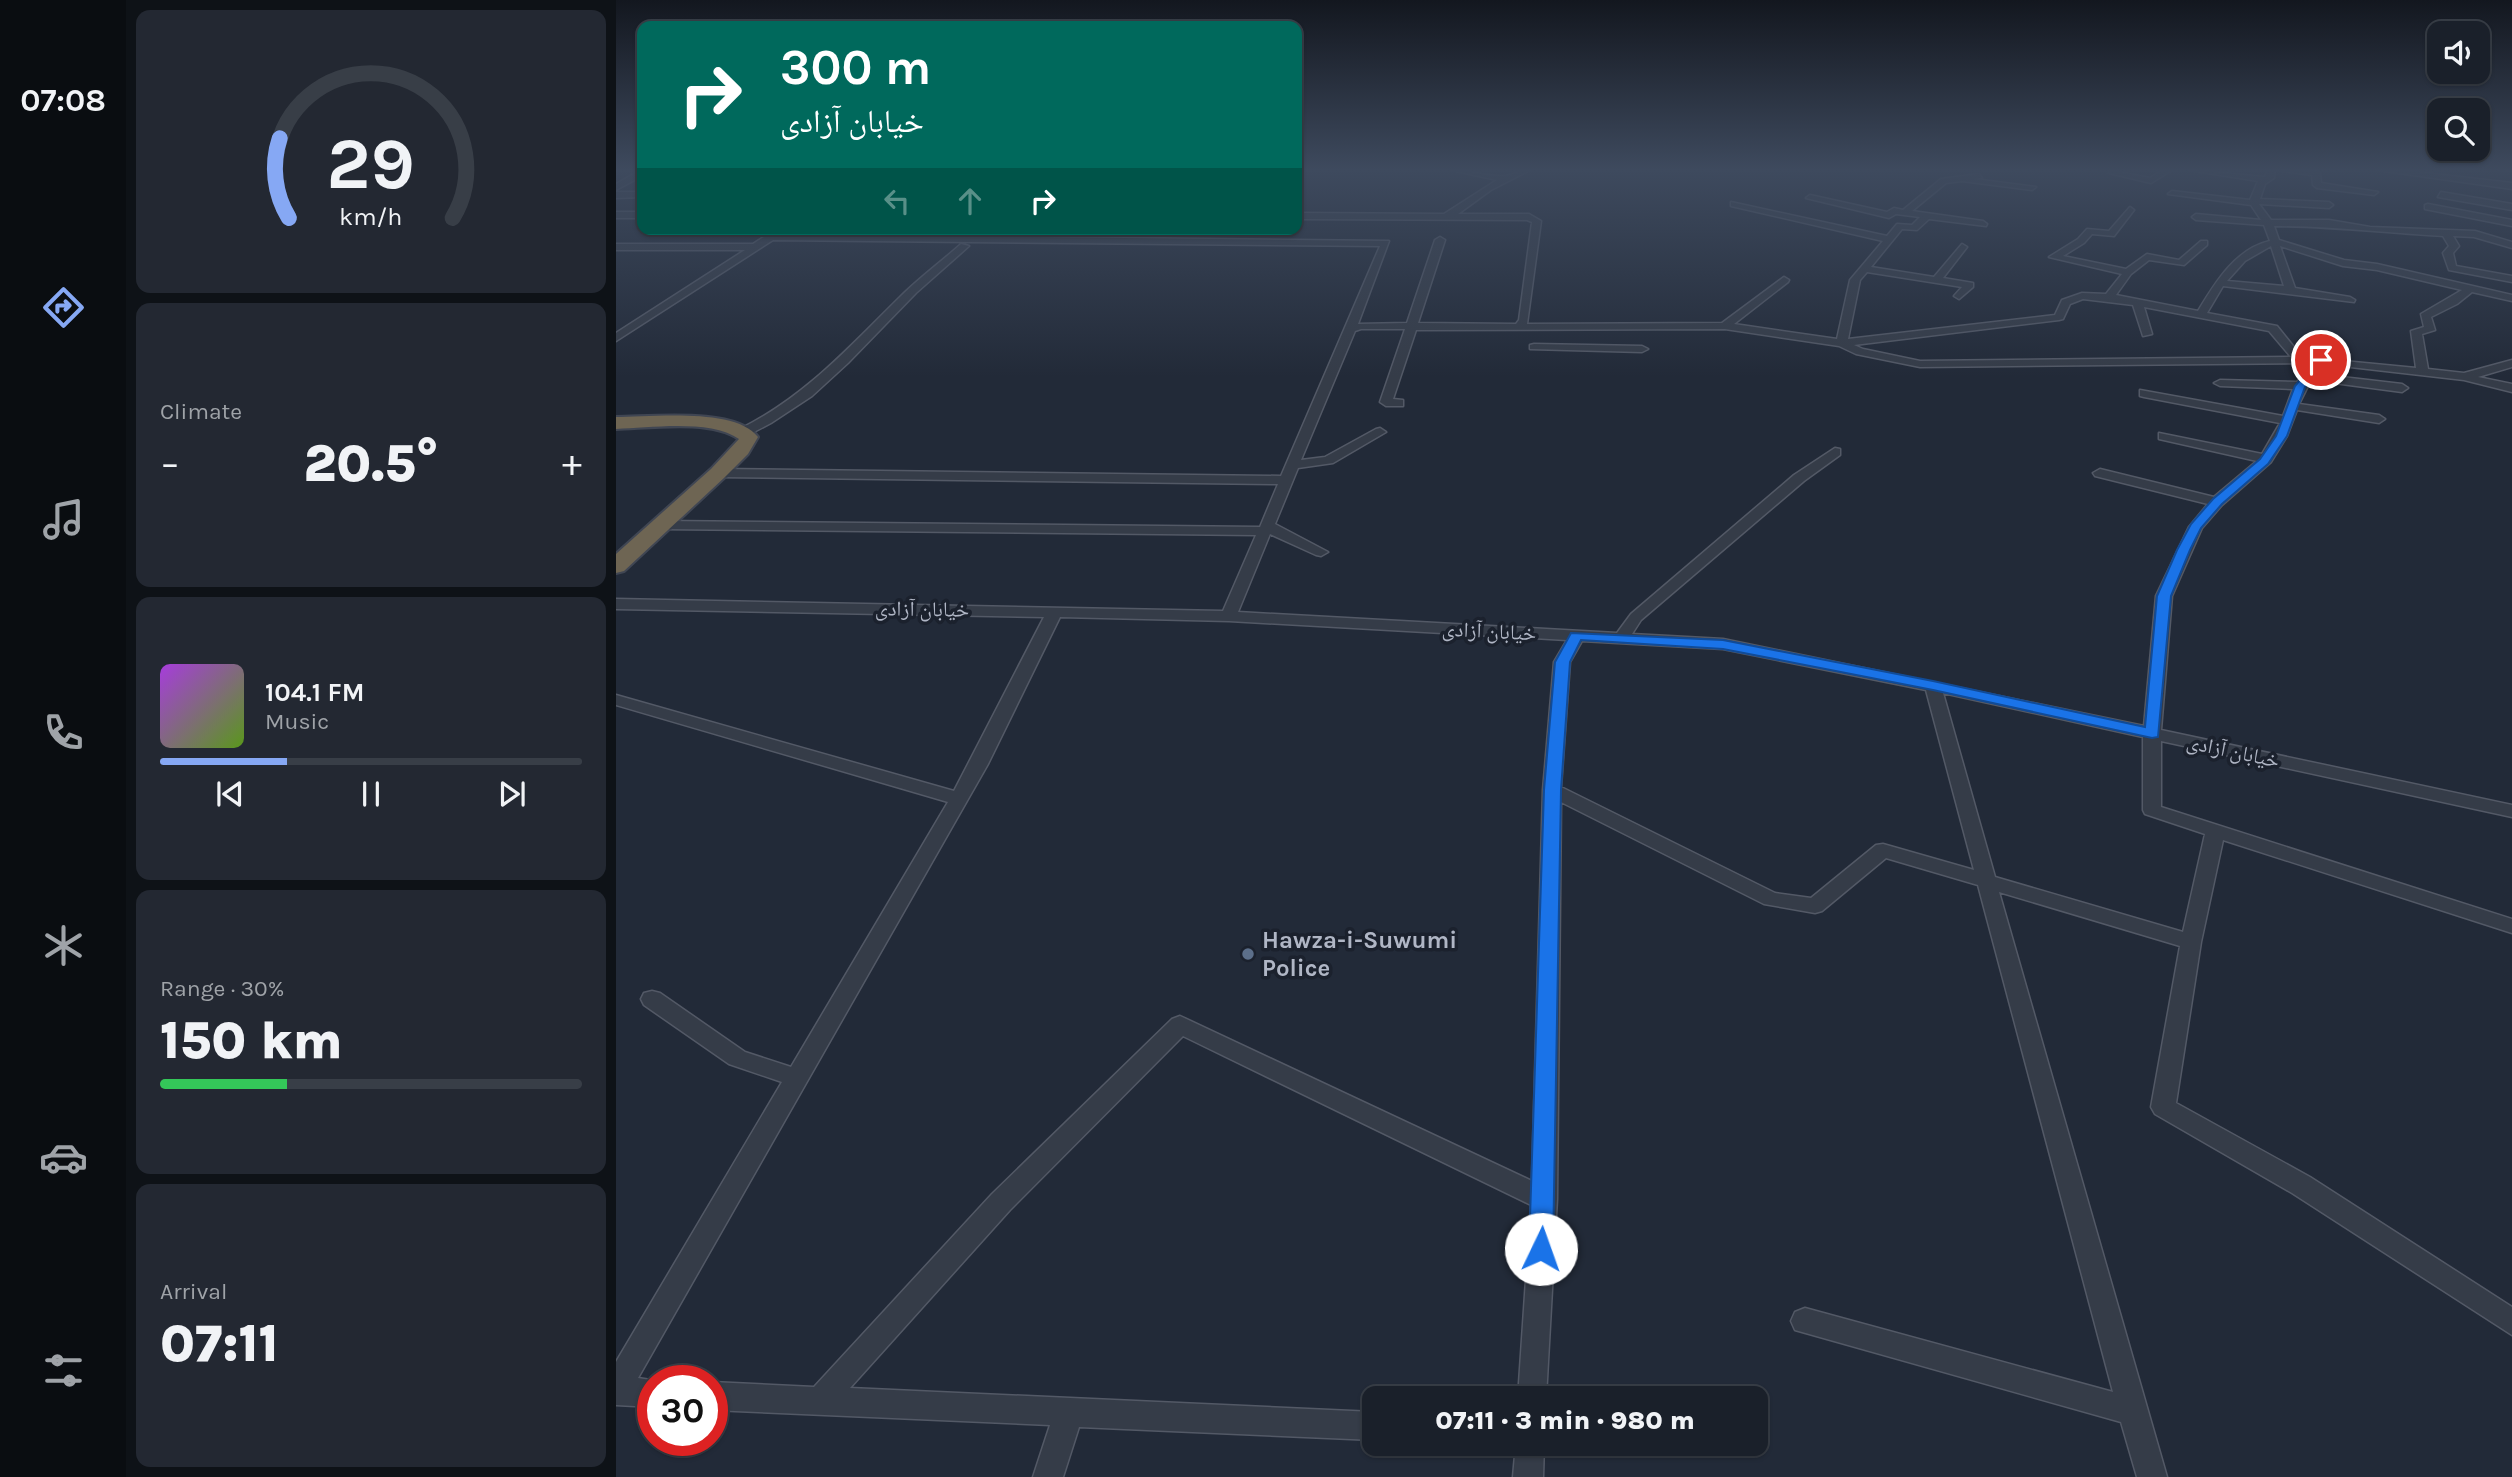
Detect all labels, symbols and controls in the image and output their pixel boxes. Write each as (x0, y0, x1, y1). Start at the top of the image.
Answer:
map controls (2427, 21, 2490, 161)
button: sound (2427, 21, 2490, 84)
text: 300 m (780, 39, 931, 96)
icon: right (665, 49, 756, 140)
text: 07:08 (20, 82, 106, 119)
button: search (2427, 98, 2490, 161)
text: خیابان آزادی (780, 103, 924, 140)
text: 29 (327, 121, 415, 206)
icon: left (878, 182, 916, 220)
icon: ahead (951, 182, 989, 220)
icon: right (1024, 182, 1062, 220)
text: km/h (339, 202, 403, 231)
icon: directions (39, 283, 88, 332)
pin (2291, 330, 2351, 390)
icon: arrive (2302, 341, 2340, 379)
text: Climate (160, 398, 242, 425)
text: 20.5° (303, 433, 439, 494)
text: − (160, 441, 180, 486)
text: + (562, 441, 582, 486)
icon: music (39, 495, 88, 544)
street label: خیابان آزادی (875, 596, 969, 622)
street label: خیابان آزادی (1441, 617, 1537, 645)
text: 104.1 FM (265, 677, 365, 708)
icon: phone (39, 708, 88, 757)
text: Music (265, 708, 329, 735)
street label: خیابان آزادی (2184, 729, 2282, 773)
icon: previous (211, 775, 249, 813)
icon: pause (352, 775, 390, 813)
icon: next (493, 775, 531, 813)
icon: climate (39, 921, 88, 970)
place label: Hawza-i-Suwumi Police (1262, 926, 1457, 982)
marker: Hawza-i-Suwumi Police (1240, 946, 1256, 962)
text: Range · 30% (160, 975, 284, 1002)
text: 150 km (160, 1010, 343, 1071)
icon: car (39, 1133, 88, 1182)
position arrow (1504, 1212, 1578, 1286)
text: Arrival (160, 1278, 227, 1305)
text: 07:11 (160, 1313, 279, 1374)
icon: filters (39, 1346, 88, 1395)
speed limit sign: 30 (637, 1365, 728, 1456)
text: 07:11 · 3 min · 980 m (1435, 1405, 1695, 1436)

